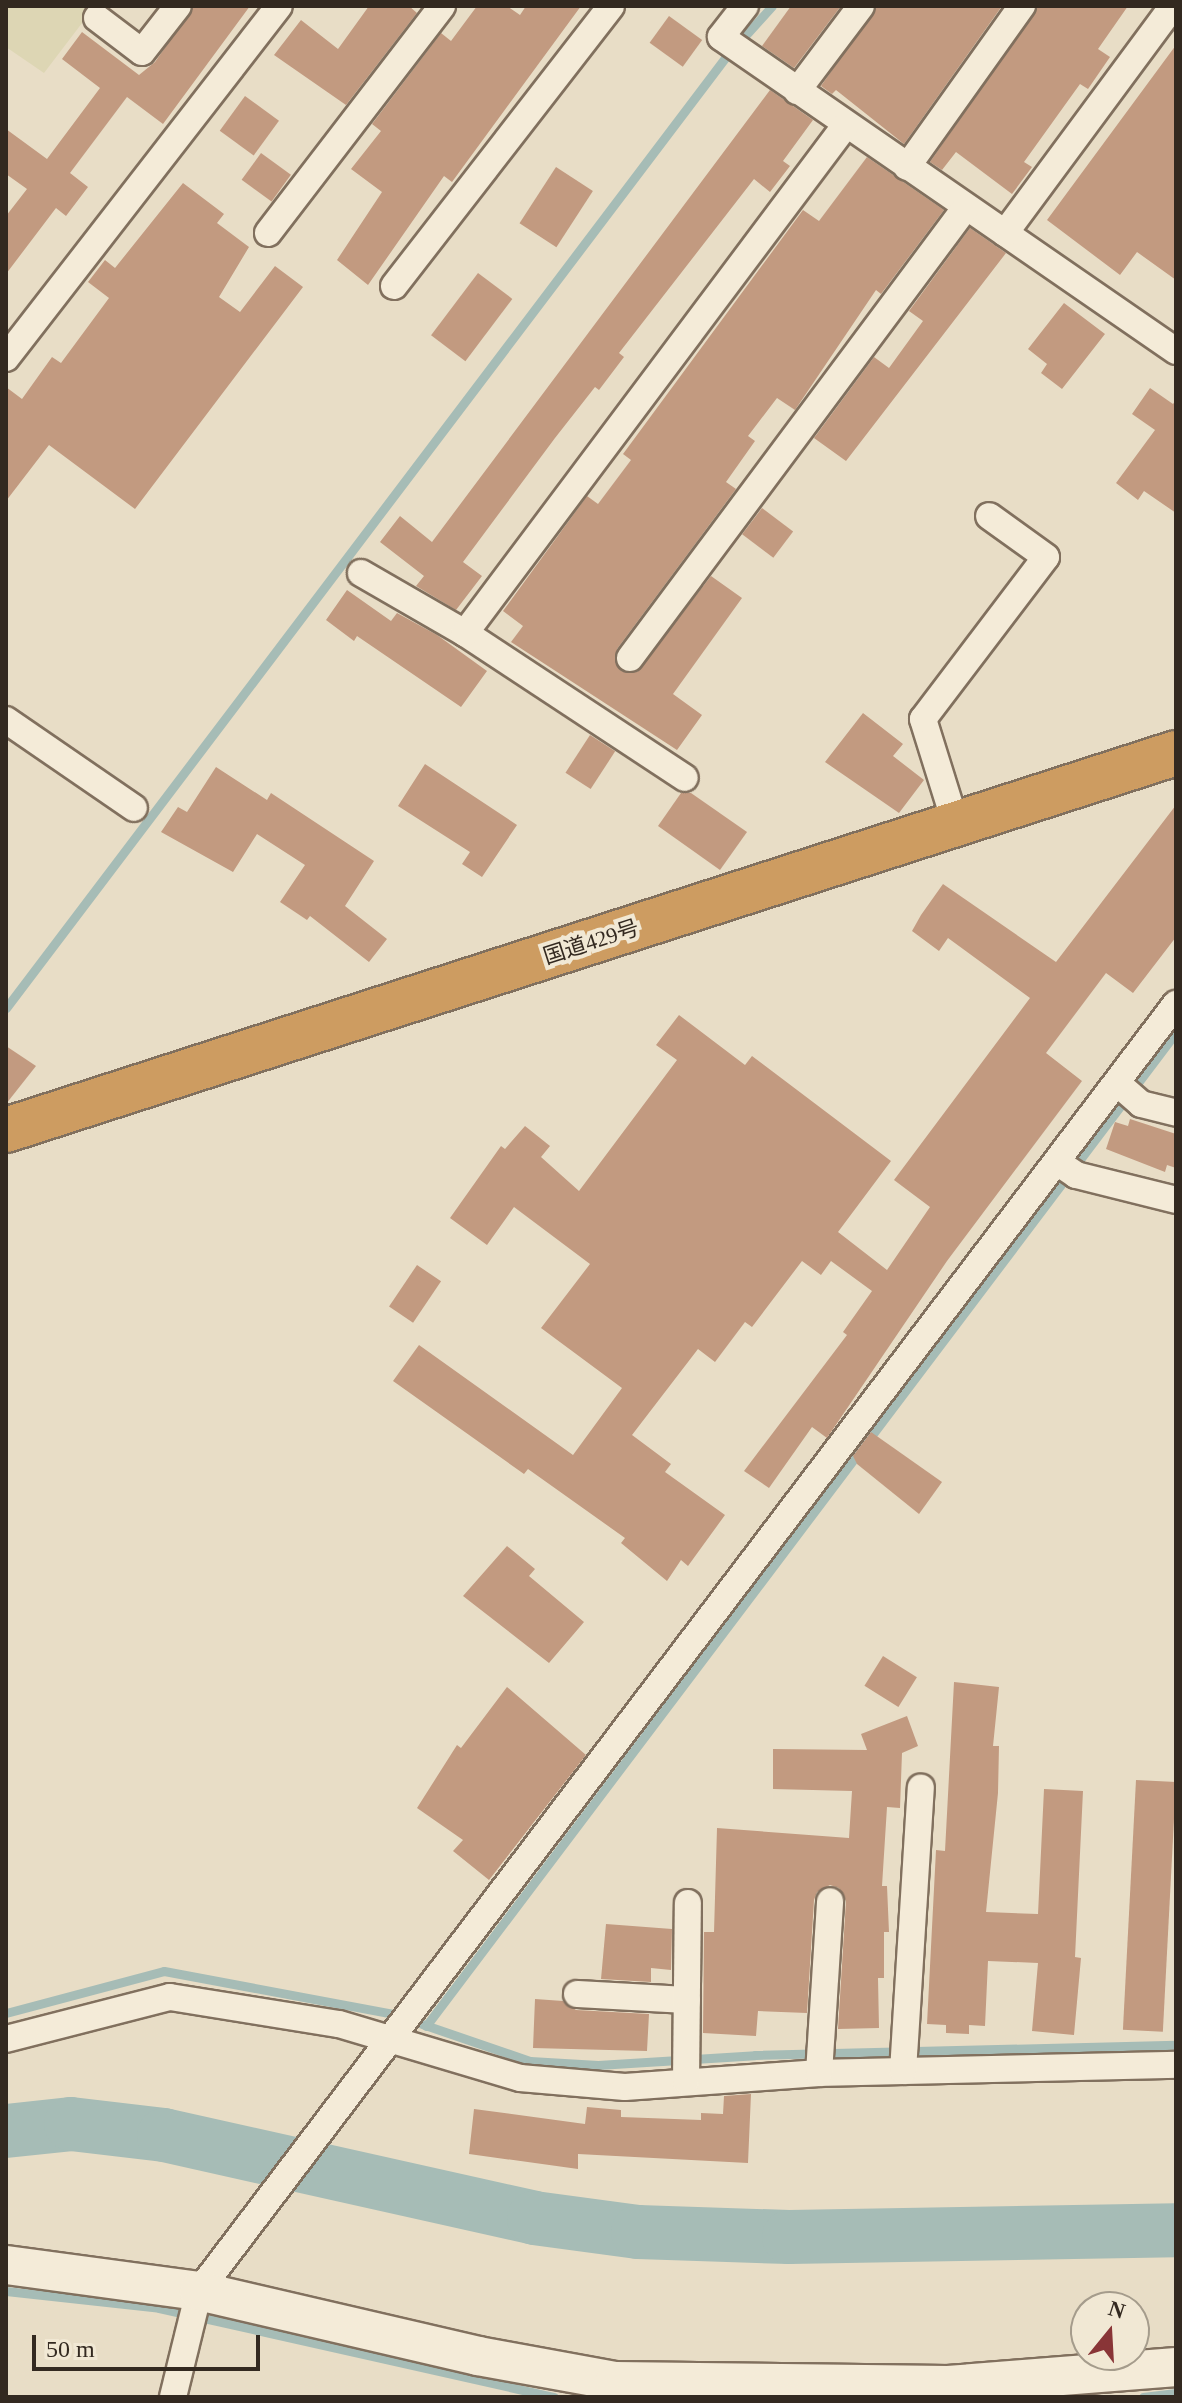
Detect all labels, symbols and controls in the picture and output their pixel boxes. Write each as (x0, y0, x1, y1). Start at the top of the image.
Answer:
street label: 国道429号 (540, 914, 642, 970)
north arrow (1070, 2291, 1150, 2371)
text: N (1106, 2295, 1128, 2324)
scale bar (36, 2319, 264, 2369)
text: 50 m (46, 2336, 95, 2362)

